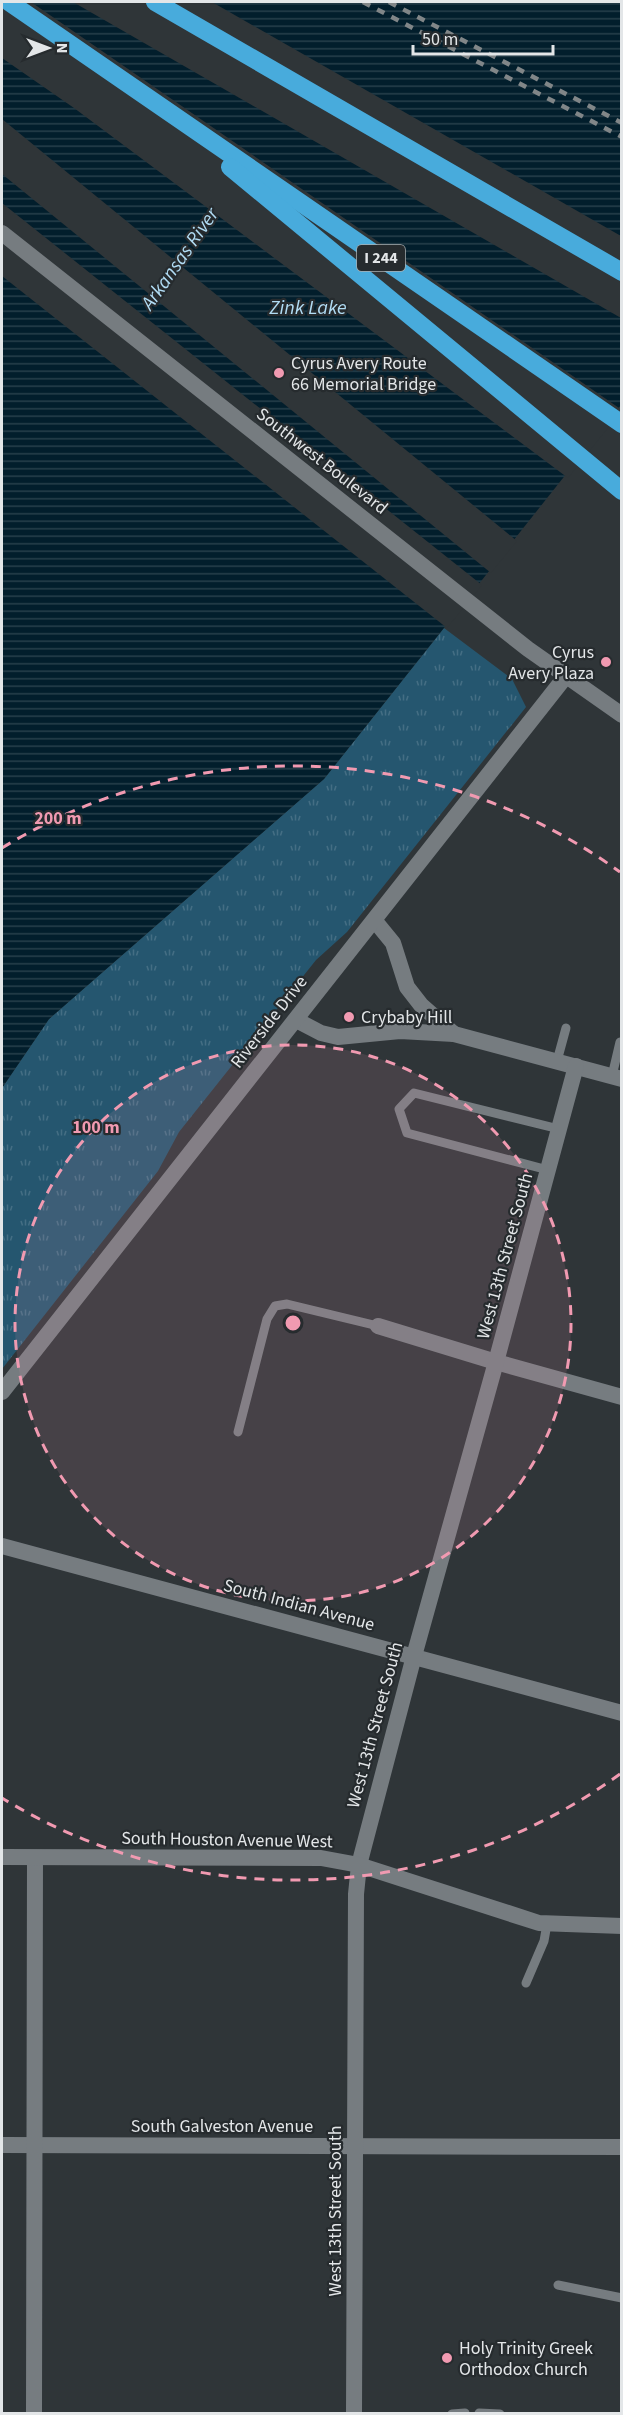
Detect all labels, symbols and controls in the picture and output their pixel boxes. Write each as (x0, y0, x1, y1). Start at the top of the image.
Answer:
north arrow (18, 18, 78, 78)
scale bar (413, 18, 552, 56)
text: 50 m (422, 27, 458, 52)
text: N (51, 43, 73, 53)
water label: Arkansas River (133, 201, 226, 318)
road number: I 244 (357, 245, 405, 271)
water label: Zink Lake (268, 294, 347, 322)
place label: Cyrus Avery Route 66 Memorial Bridge (291, 351, 436, 397)
marker: Cyrus Avery Route 66 Memorial Bridge (272, 366, 286, 380)
street label: Southwest Boulevard (251, 402, 393, 520)
place label: Cyrus Avery Plaza (508, 640, 594, 686)
marker: Cyrus Avery Plaza (599, 655, 613, 669)
text: 200 m (34, 806, 82, 831)
street label: Riverside Drive (225, 970, 313, 1074)
place label: Crybaby Hill (361, 1005, 452, 1030)
marker: Crybaby Hill (342, 1010, 356, 1024)
text: 100 m (72, 1115, 120, 1140)
street label: West 13th Street South (471, 1170, 539, 1342)
centre of rings (283, 1313, 303, 1333)
street label: South Indian Avenue (221, 1573, 377, 1637)
street label: West 13th Street South (341, 1639, 409, 1811)
street label: South Houston Avenue West (121, 1826, 333, 1854)
street label: South Galveston Avenue (131, 2114, 313, 2139)
street label: West 13th Street South (323, 2125, 348, 2297)
place label: Holy Trinity Greek Orthodox Church (459, 2336, 593, 2382)
marker: Holy Trinity Greek Orthodox Church (440, 2351, 454, 2365)

